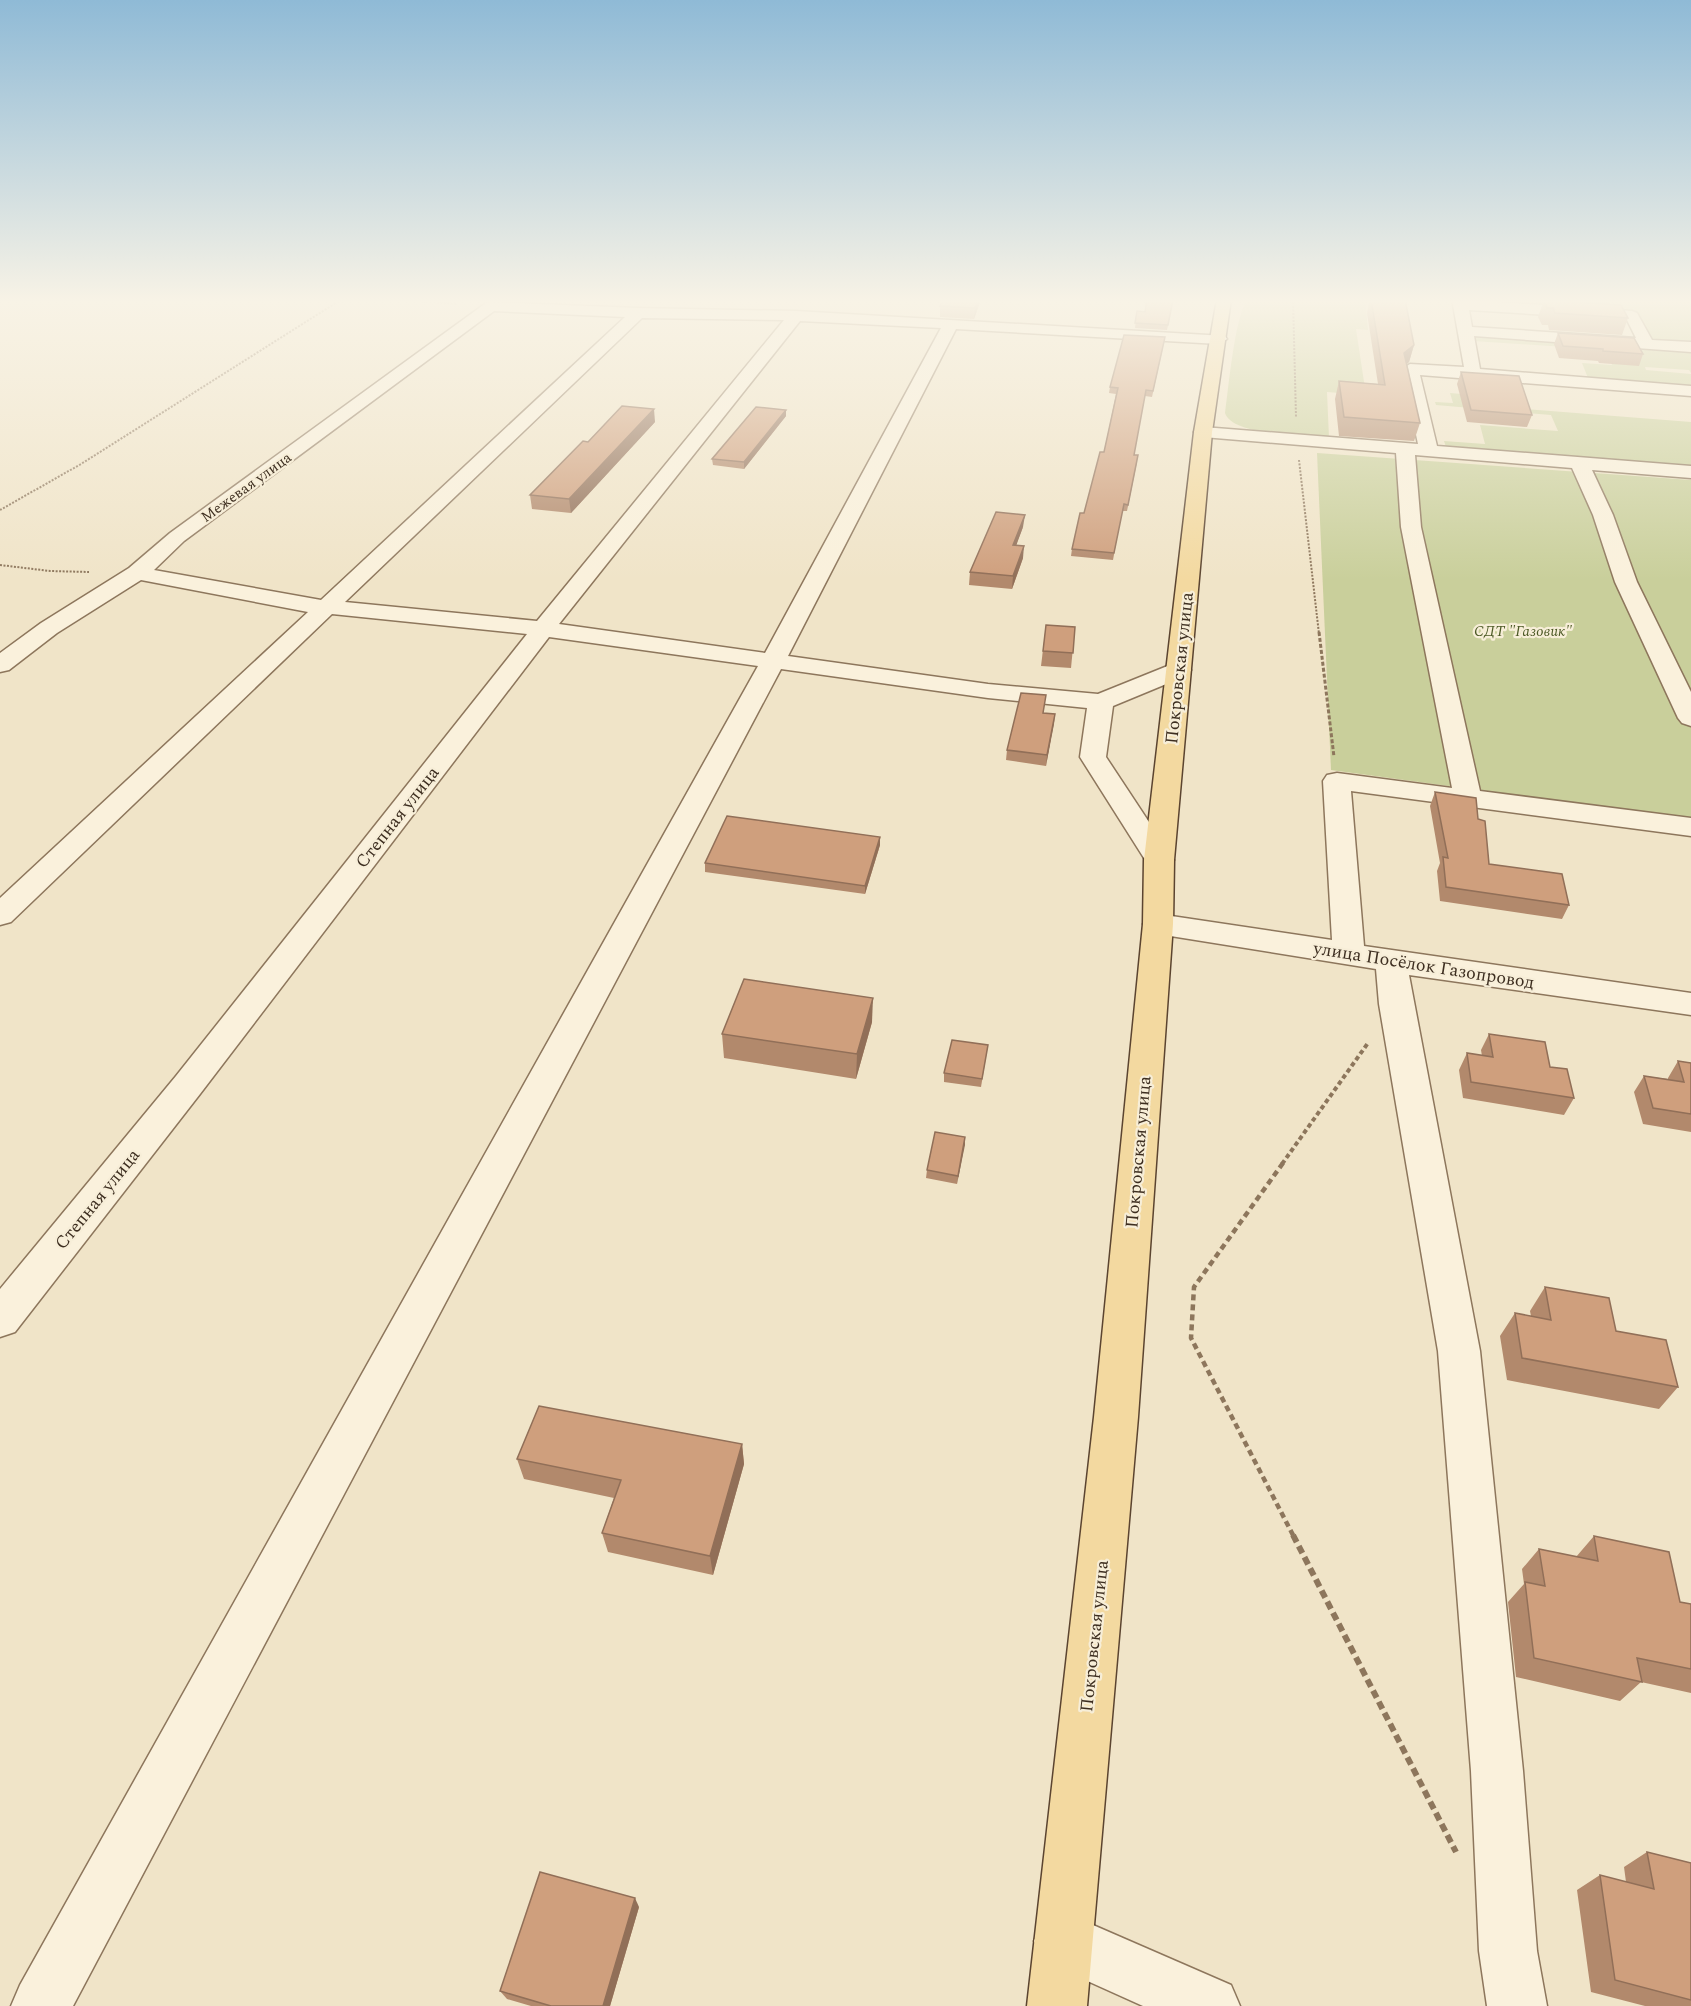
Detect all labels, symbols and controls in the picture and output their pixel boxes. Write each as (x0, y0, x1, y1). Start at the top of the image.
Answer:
street label: Межевая улица (196, 446, 297, 528)
street label: Покровская улица (1158, 591, 1201, 745)
park label: СДТ "Газовик" (1474, 620, 1572, 643)
street label: Степная улица (349, 760, 446, 874)
street label: улица Посёлок Газопровод (1311, 935, 1536, 996)
street label: Покровская улица (1118, 1075, 1159, 1229)
street label: Степная улица (48, 1143, 147, 1256)
street label: Покровская улица (1073, 1559, 1116, 1713)

